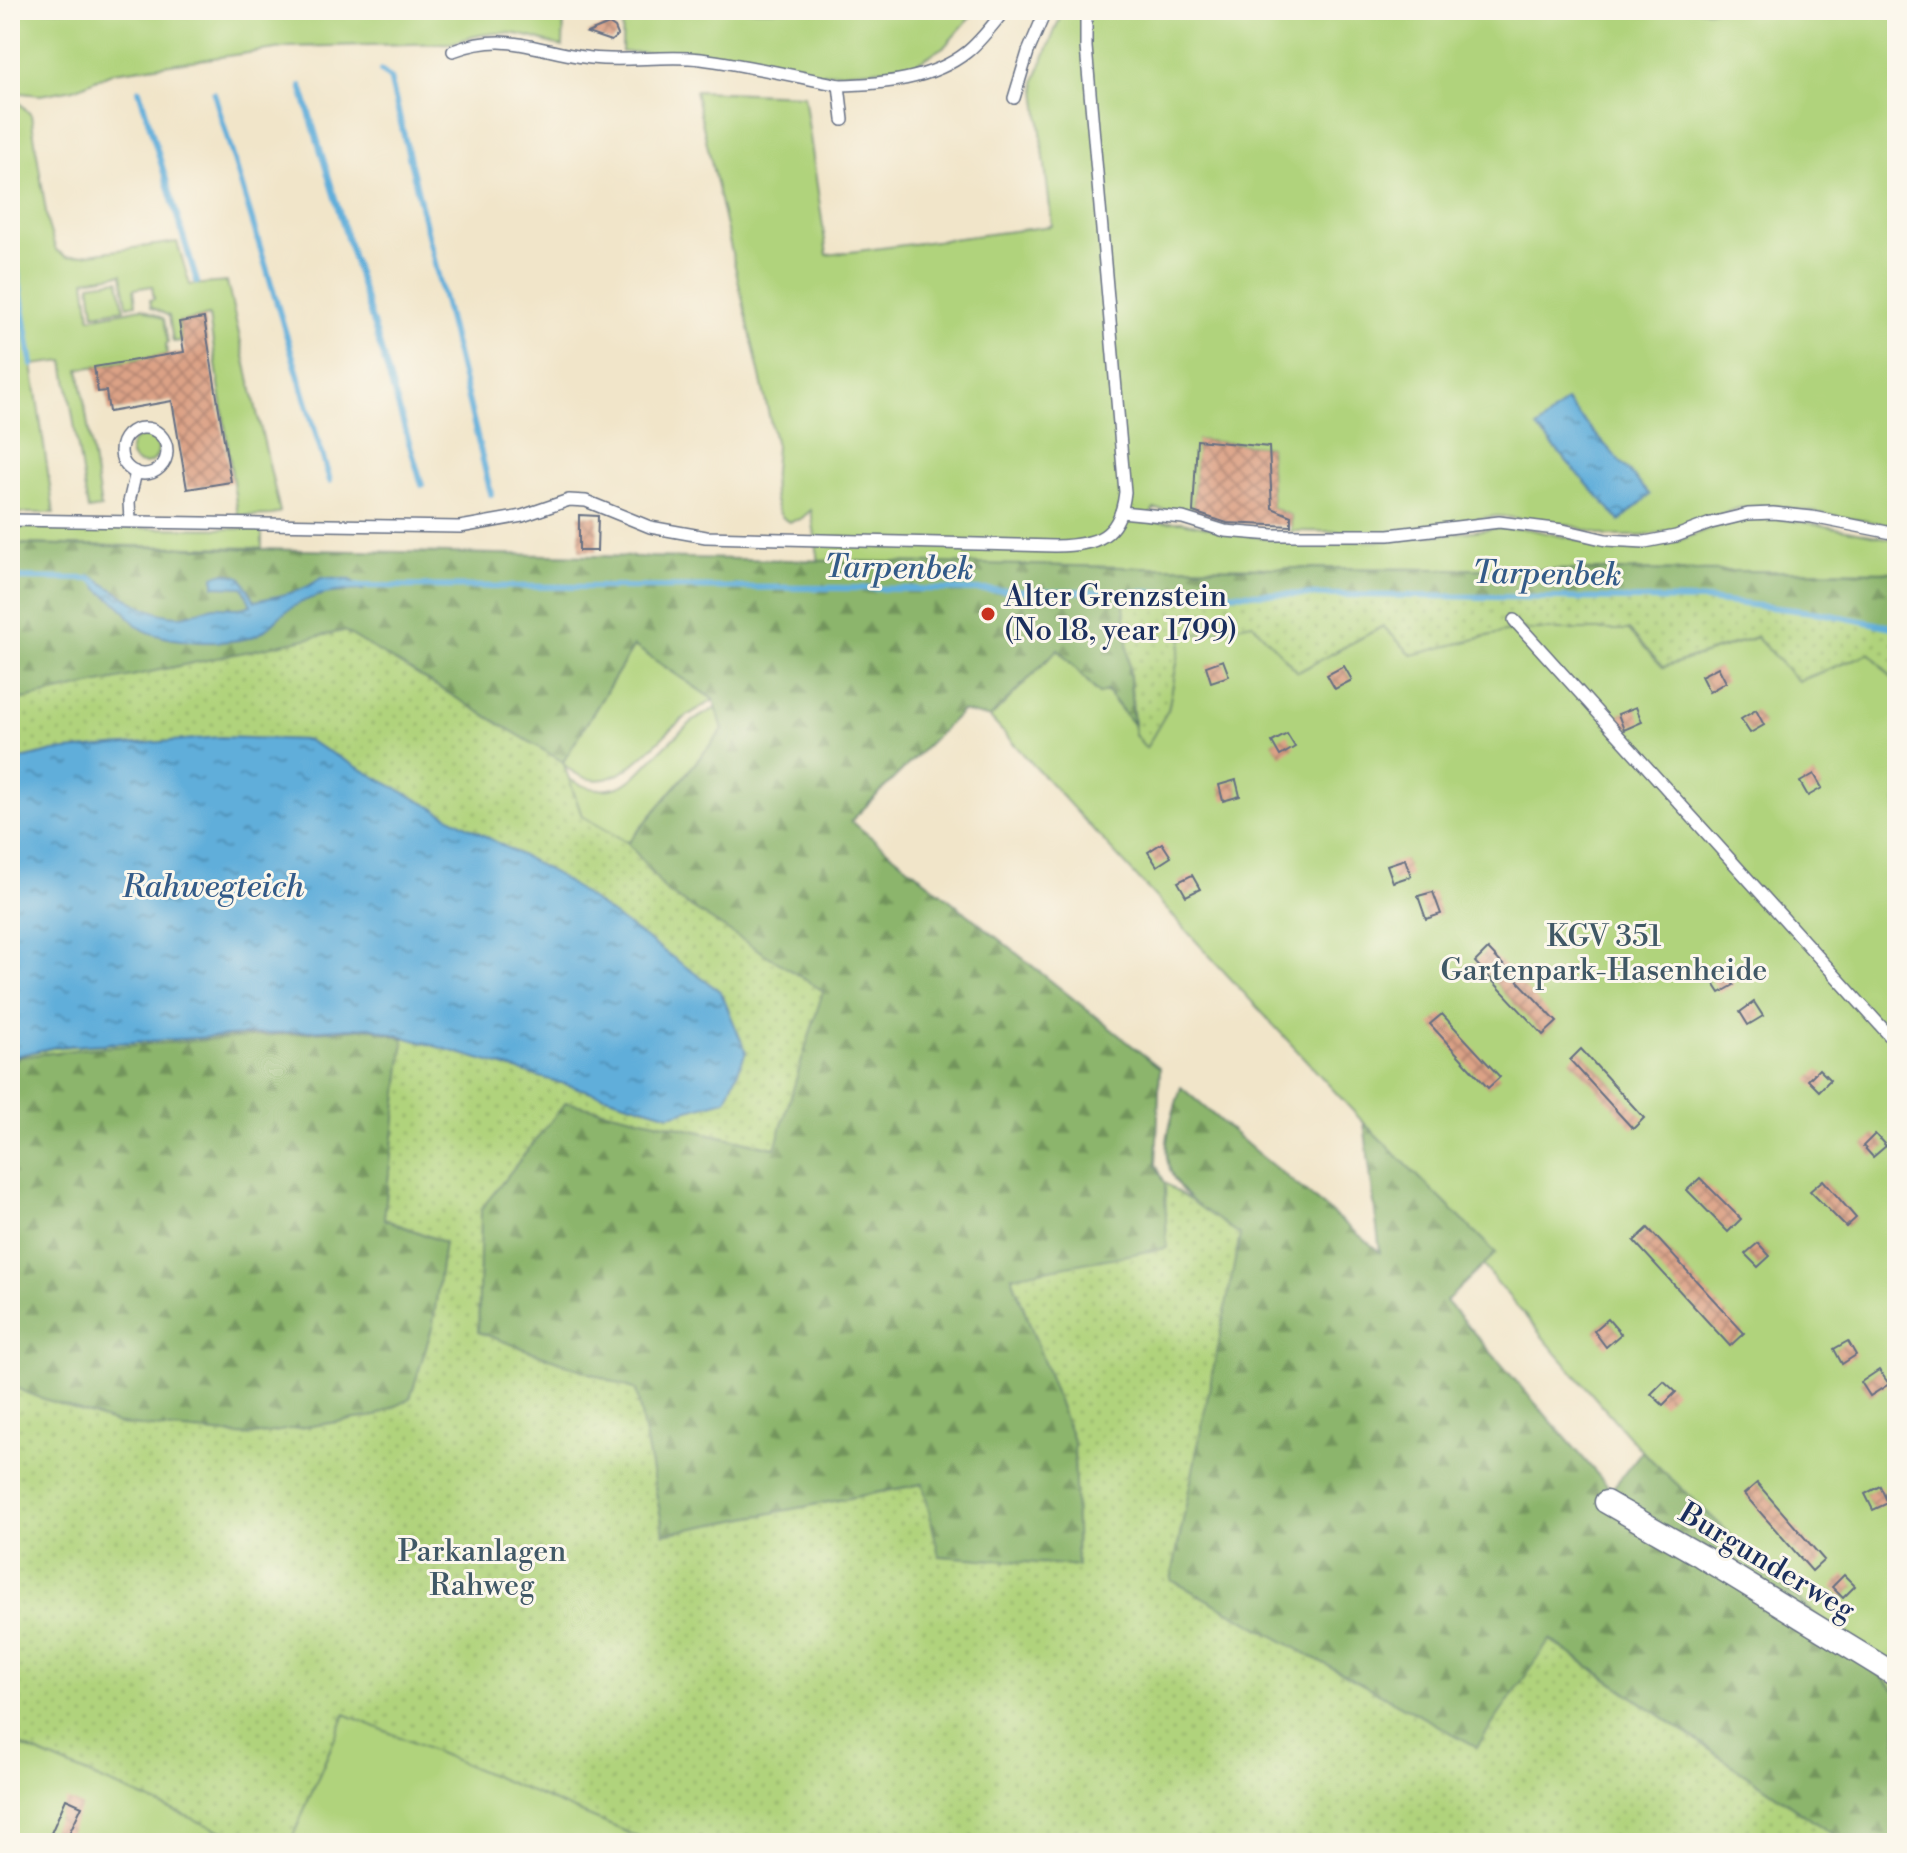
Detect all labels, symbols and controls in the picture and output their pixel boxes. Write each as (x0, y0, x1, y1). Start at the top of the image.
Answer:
water label: Tarpenbek (824, 547, 974, 589)
water label: Tarpenbek (1472, 553, 1622, 595)
place label: Alter Grenzstein (No 18, year 1799) (1003, 578, 1237, 650)
marker: Alter Grenzstein (No 18, year 1799) (979, 605, 997, 623)
water label: Rahwegteich (121, 867, 304, 907)
park label: KGV 351 Gartenpark-Hasenheide (1440, 918, 1768, 990)
street label: Burgunderweg (1671, 1494, 1862, 1630)
park label: Parkanlagen Rahweg (398, 1533, 566, 1605)

